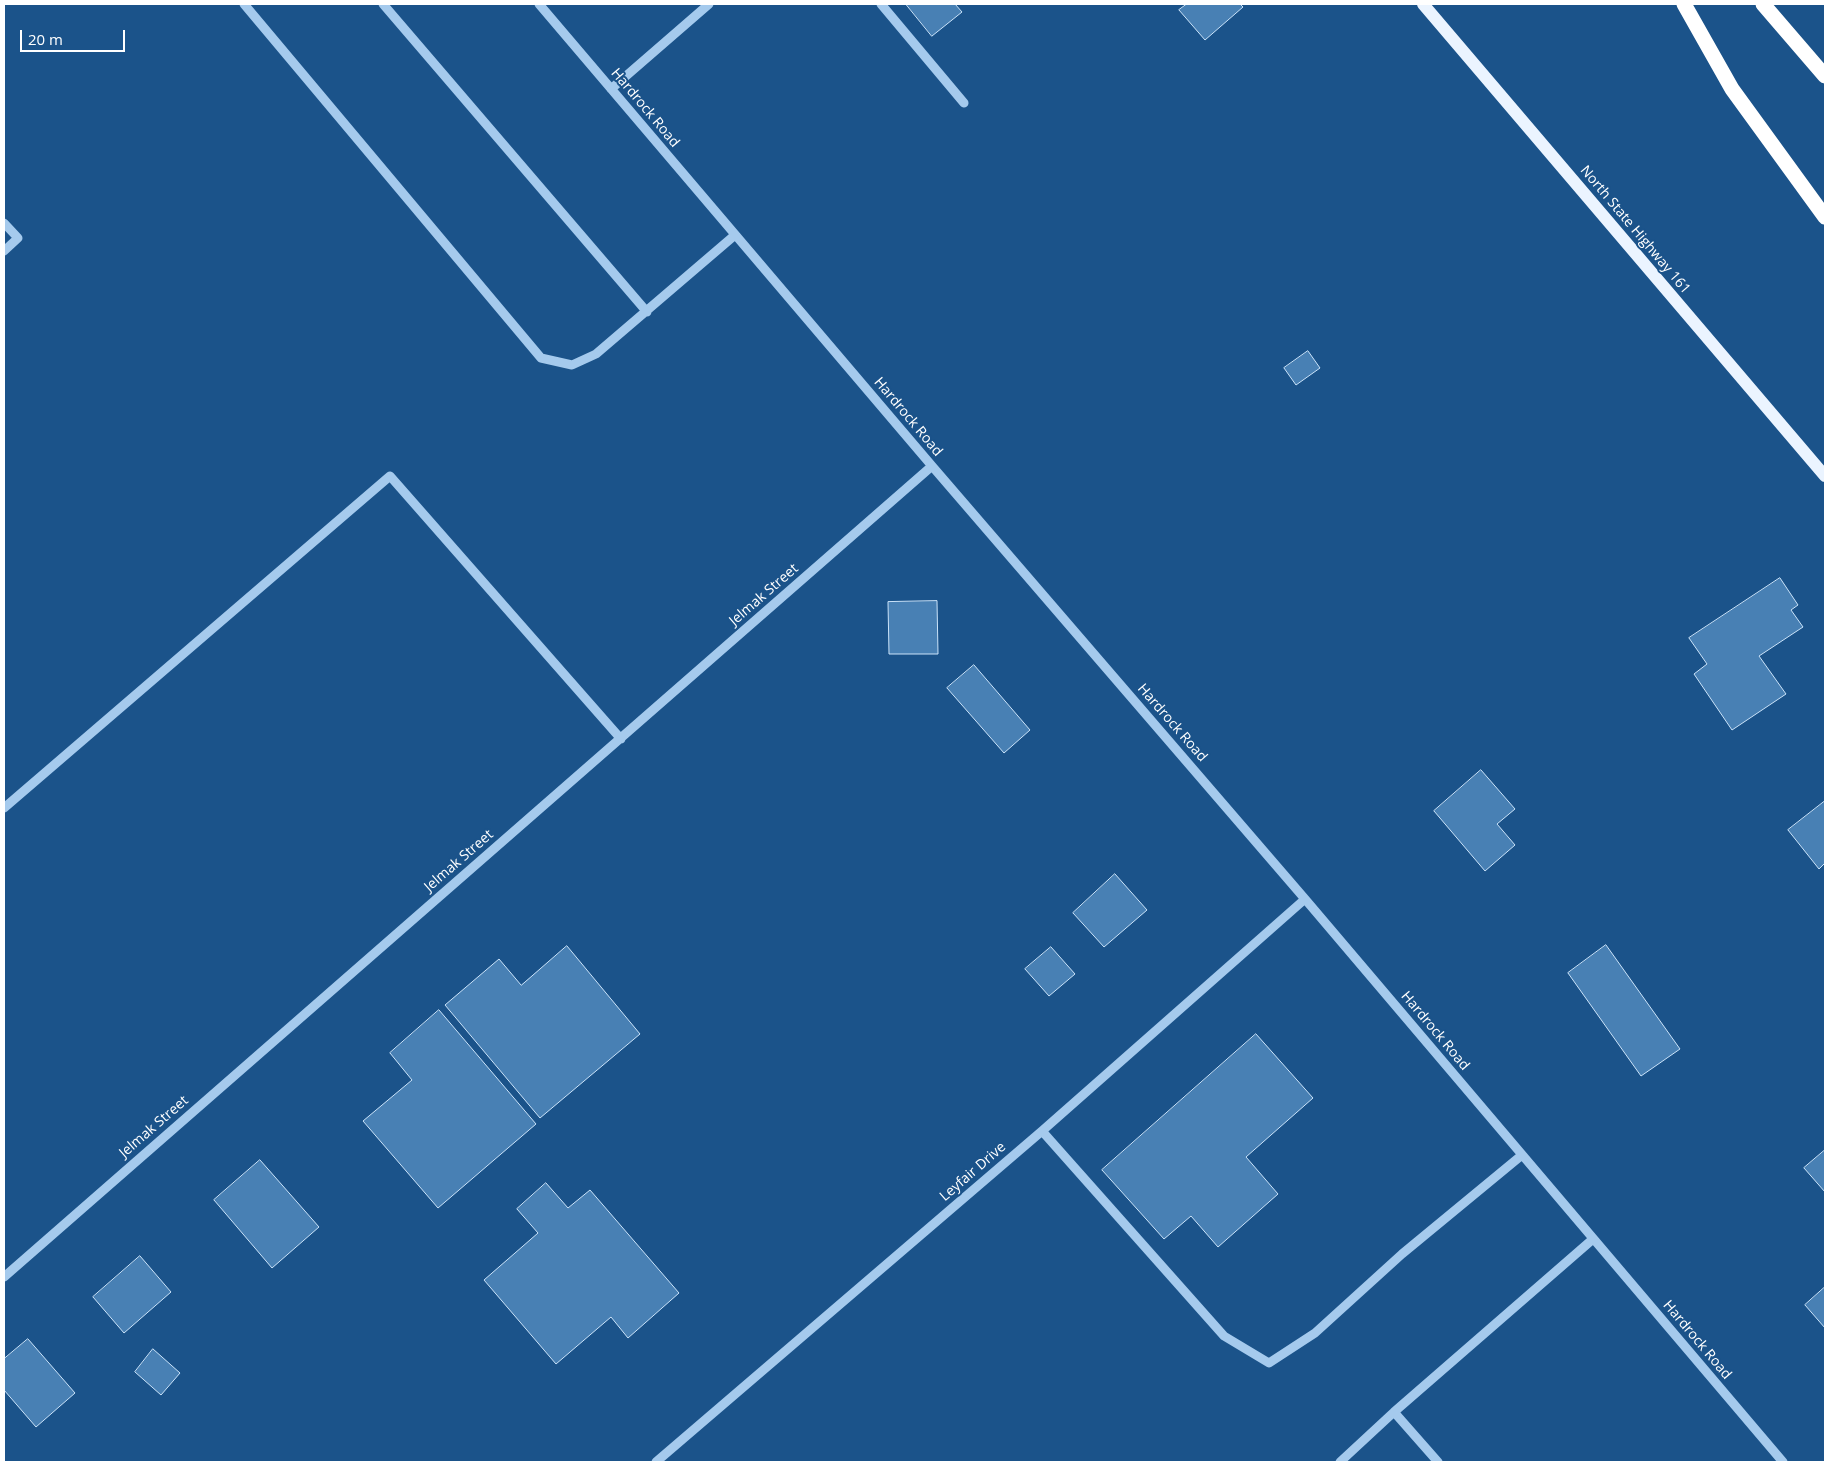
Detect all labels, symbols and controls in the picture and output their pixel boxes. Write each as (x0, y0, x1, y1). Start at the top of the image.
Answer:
scale bar (22, 20, 128, 52)
text: 20 m (28, 29, 63, 49)
street label: Hardrock Road (607, 65, 683, 151)
street label: North State Highway 161 (1576, 162, 1694, 298)
street label: Hardrock Road (870, 374, 946, 460)
street label: Jelmak Street (726, 560, 802, 630)
street label: Hardrock Road (1134, 681, 1210, 765)
street label: Jelmak Street (421, 826, 497, 896)
street label: Hardrock Road (1397, 988, 1473, 1074)
street label: Jelmak Street (116, 1092, 192, 1162)
street label: Leyfair Drive (937, 1139, 1009, 1205)
street label: Hardrock Road (1659, 1297, 1735, 1383)

